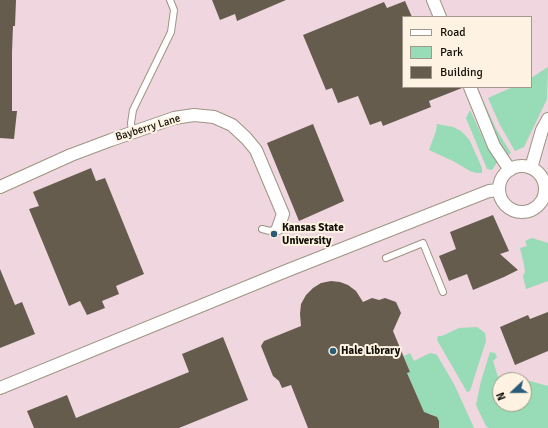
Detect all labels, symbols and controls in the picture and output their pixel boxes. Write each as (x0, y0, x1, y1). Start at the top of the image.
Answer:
legend (402, 16, 532, 88)
text: Road (440, 25, 466, 40)
text: Park (440, 45, 463, 60)
text: Building (440, 65, 483, 80)
street label: Bayberry Lane (114, 112, 182, 144)
place label: Kansas State University (282, 221, 344, 247)
marker: Kansas State University (269, 229, 279, 239)
place label: Hale Library (341, 344, 400, 358)
marker: Hale Library (328, 346, 338, 356)
north arrow (492, 372, 532, 412)
text: N (494, 390, 509, 402)

